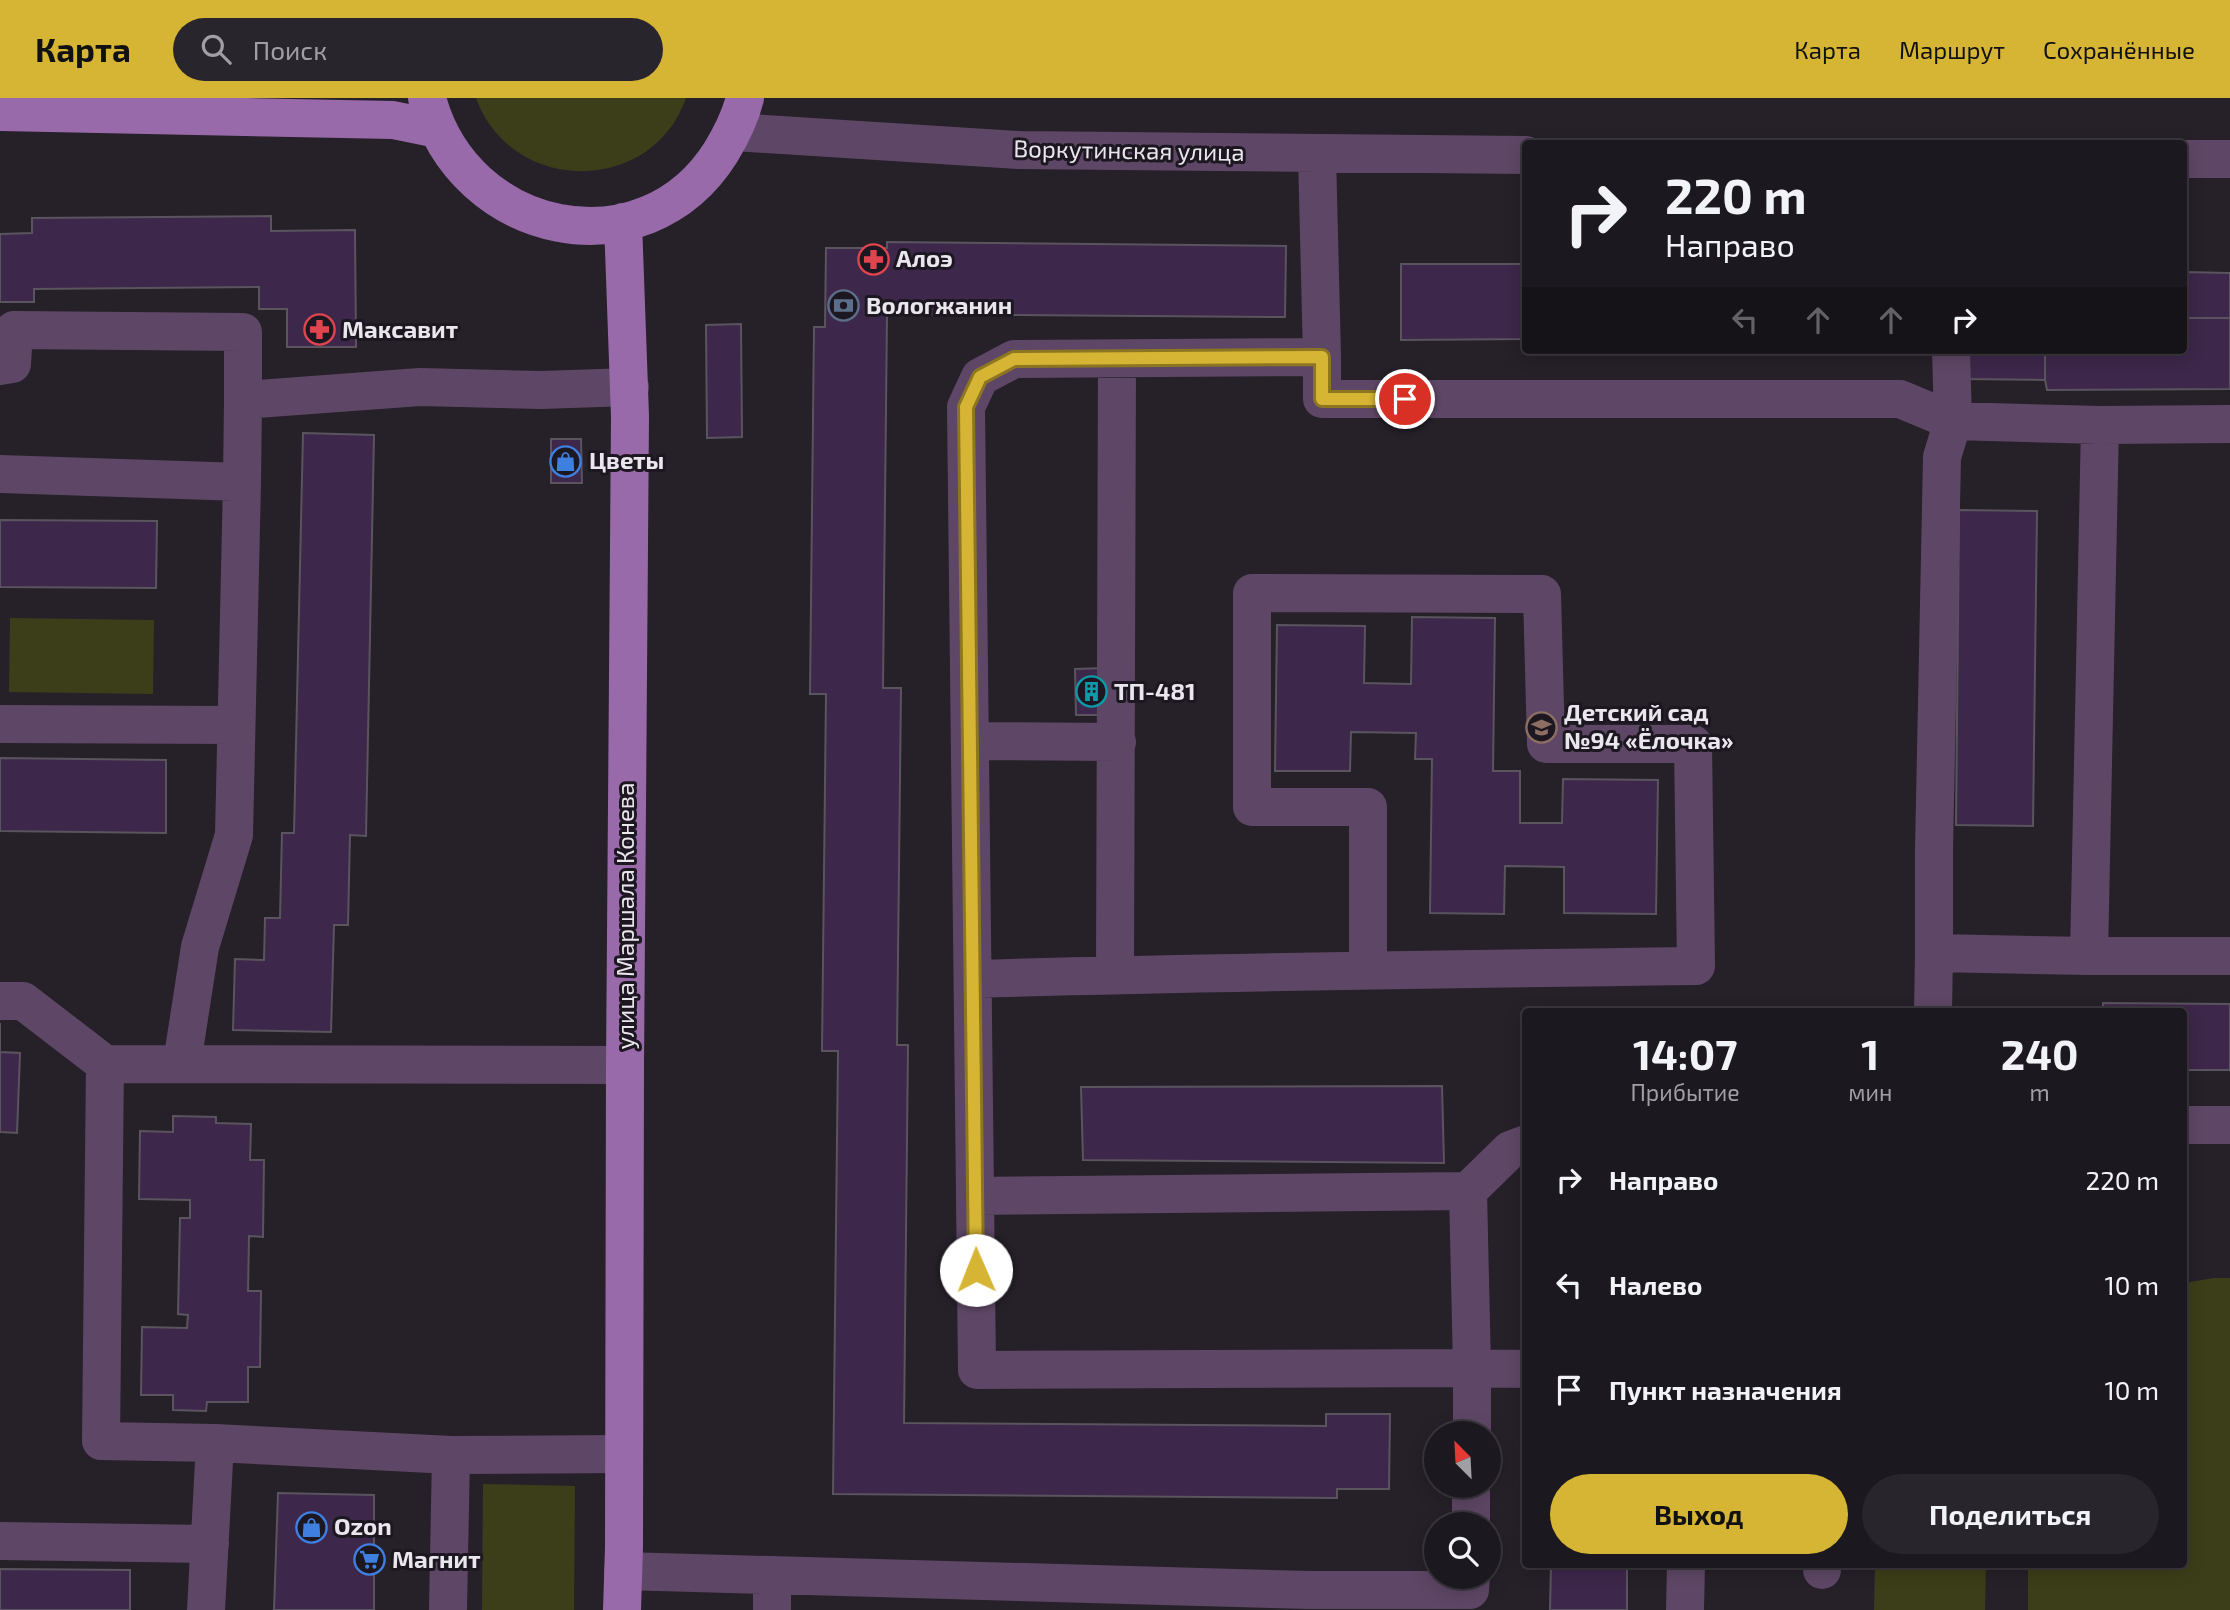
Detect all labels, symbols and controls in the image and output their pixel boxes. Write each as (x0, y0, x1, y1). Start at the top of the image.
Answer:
search box (173, 18, 663, 81)
text: Карта (35, 29, 131, 69)
icon: search (197, 30, 235, 68)
text: Поиск (253, 34, 327, 65)
text: Карта (1794, 35, 1861, 64)
text: Маршрут (1899, 35, 2005, 64)
text: Сохранённые (2043, 35, 2195, 64)
street label: Воркутинская улица (1013, 133, 1245, 167)
text: 220 m (1665, 165, 1807, 224)
icon: right (1550, 168, 1641, 259)
text: Направо (1665, 225, 1795, 263)
pharmacy icon: Алоэ (856, 242, 890, 276)
place label: Алоэ (896, 243, 953, 272)
bank icon: Вологжанин (826, 289, 860, 323)
place label: Вологжанин (866, 290, 1012, 319)
icon: left (1726, 301, 1764, 339)
icon: ahead (1799, 301, 1837, 339)
icon: ahead (1872, 301, 1910, 339)
icon: right (1945, 301, 1983, 339)
pharmacy icon: Максавит (302, 313, 336, 347)
place label: Максавит (342, 314, 458, 343)
pin (1375, 369, 1435, 429)
icon: arrive (1386, 380, 1424, 418)
shop icon: Цветы (549, 444, 583, 478)
place label: Цветы (589, 445, 664, 474)
building icon: ТП-481 (1074, 675, 1108, 709)
place label: ТП-481 (1114, 676, 1196, 705)
place label: Детский сад №94 «Ёлочка» (1564, 697, 1733, 754)
school or university icon: Детский сад №94 «Ёлочка» (1524, 710, 1558, 744)
street label: улица Маршала Конева (610, 783, 640, 1049)
text: 14:07 (1633, 1028, 1737, 1078)
text: 1 (1861, 1028, 1879, 1078)
text: 240 (2001, 1028, 2079, 1078)
text: Прибытие (1630, 1078, 1740, 1106)
text: мин (1848, 1078, 1892, 1106)
text: m (2030, 1078, 2050, 1106)
icon: right (1550, 1161, 1588, 1199)
text: Направо (1609, 1164, 1718, 1195)
text: 220 m (2086, 1164, 2159, 1195)
position arrow (939, 1233, 1013, 1307)
icon: left (1550, 1266, 1588, 1304)
text: Налево (1609, 1269, 1702, 1300)
text: 10 m (2104, 1269, 2159, 1300)
icon: arrive (1550, 1371, 1588, 1409)
text: Пункт назначения (1609, 1374, 1842, 1405)
text: 10 m (2104, 1374, 2159, 1405)
north arrow (1424, 1421, 1502, 1498)
map controls (1424, 1421, 1501, 1589)
button: Выход (1550, 1474, 1848, 1554)
button: Поделиться (1862, 1474, 2159, 1554)
shop icon: Ozon (294, 1510, 328, 1544)
place label: Ozon (334, 1511, 392, 1540)
button: search (1424, 1512, 1501, 1589)
supermarket icon: Магнит (352, 1543, 386, 1577)
place label: Магнит (392, 1544, 481, 1573)

